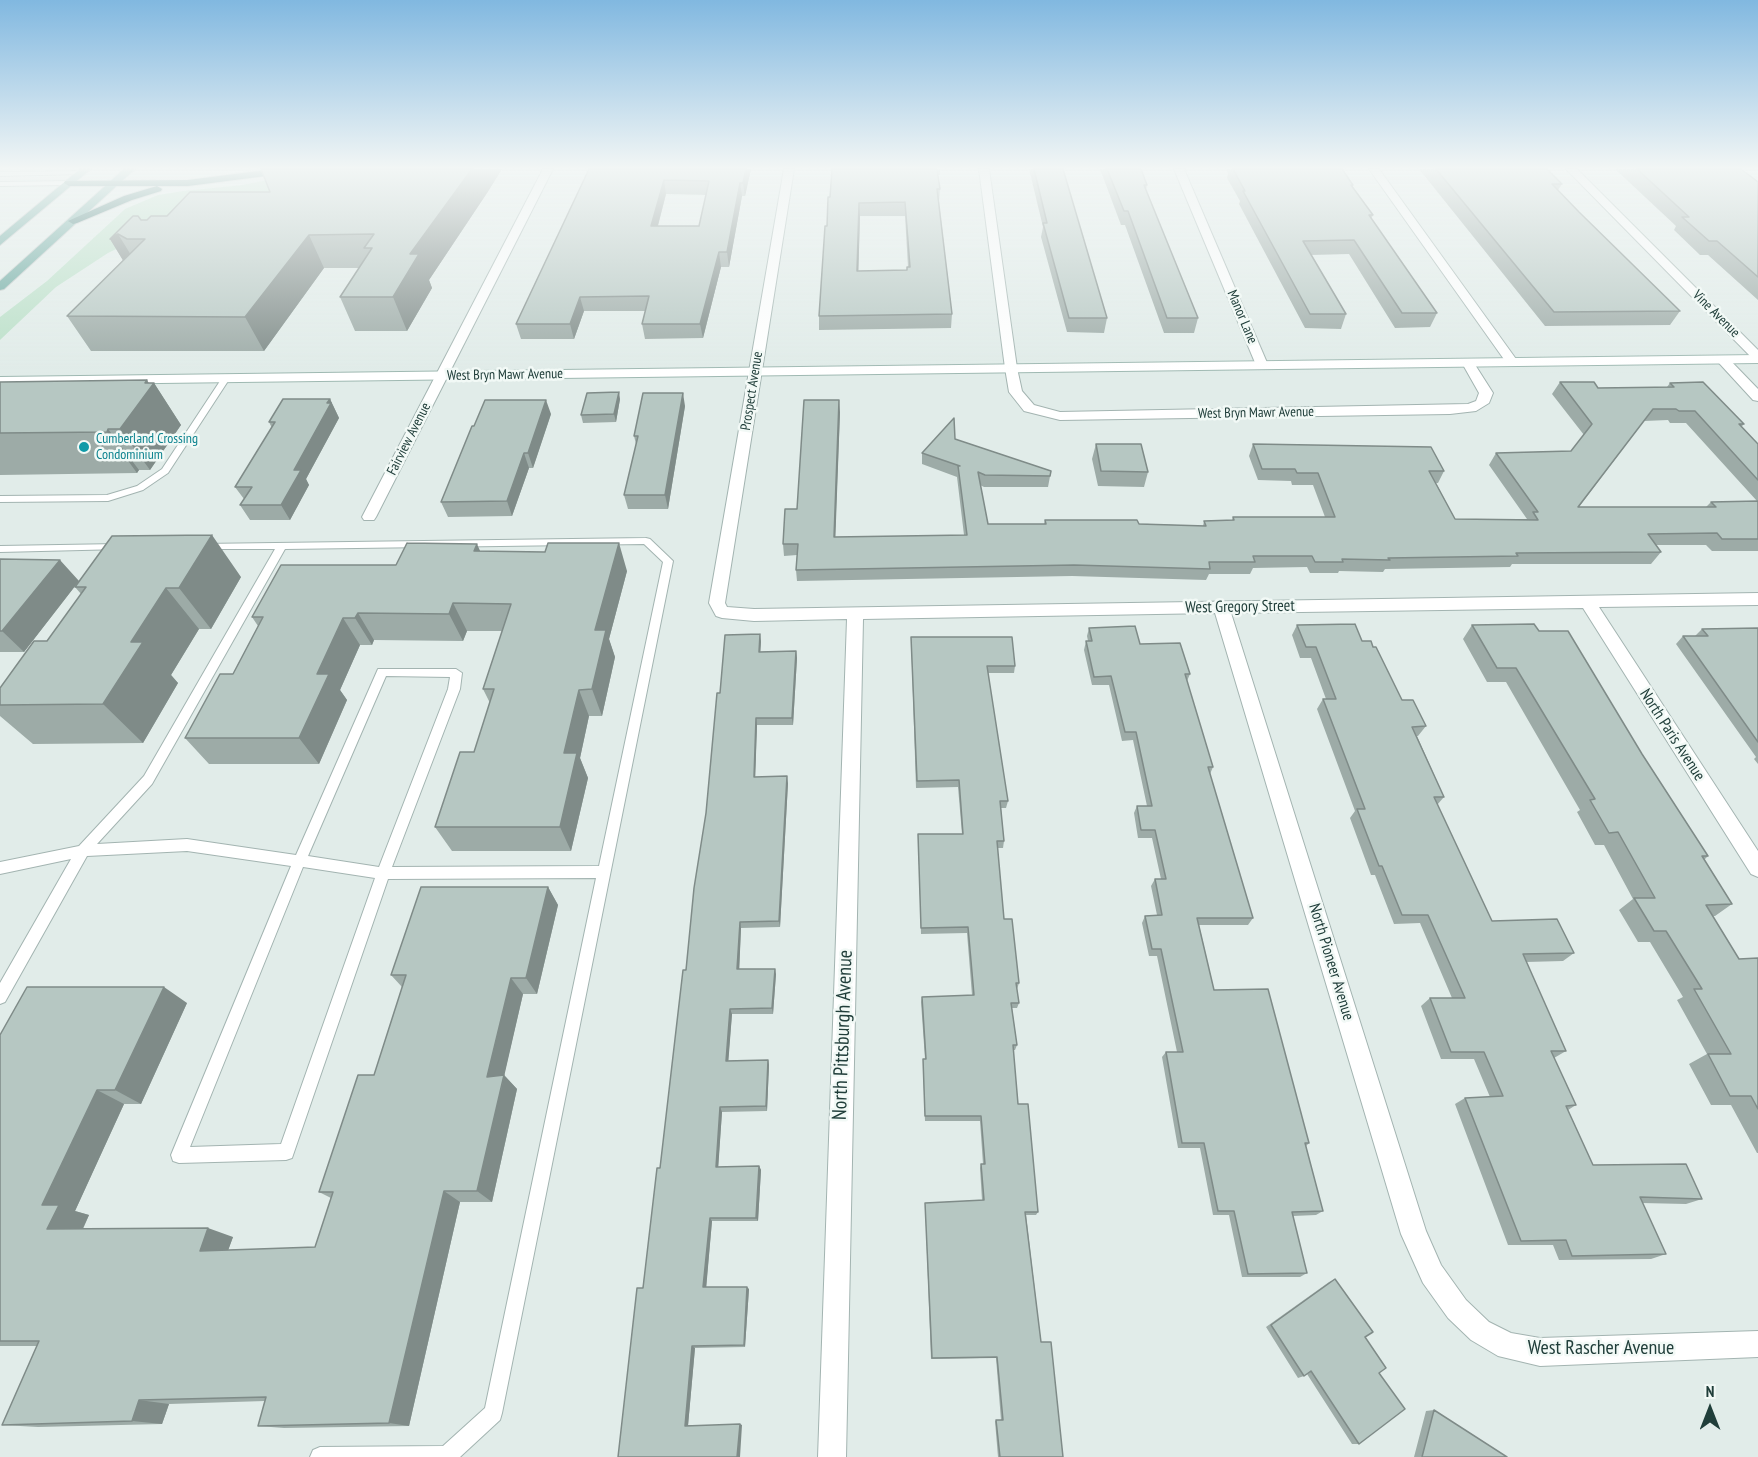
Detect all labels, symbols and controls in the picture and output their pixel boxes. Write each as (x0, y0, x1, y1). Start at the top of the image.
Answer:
street label: Vine Avenue (1689, 287, 1743, 341)
street label: Manor Lane (1223, 288, 1261, 346)
street label: Prospect Avenue (737, 350, 767, 432)
street label: West Bryn Mawr Avenue (447, 366, 563, 384)
street label: Fairview Avenue (384, 400, 434, 478)
street label: West Bryn Mawr Avenue (1198, 404, 1314, 422)
place label: Cumberland Crossing Condominium (96, 431, 198, 464)
marker: Cumberland Crossing Condominium (77, 440, 91, 454)
street label: West Gregory Street (1185, 596, 1295, 618)
street label: North Paris Avenue (1635, 686, 1709, 784)
street label: North Pioneer Avenue (1304, 901, 1358, 1023)
street label: North Pittsburgh Avenue (828, 950, 858, 1120)
street label: West Rascher Avenue (1528, 1336, 1674, 1360)
north arrow (1680, 1379, 1740, 1439)
text: N (1706, 1381, 1714, 1401)

